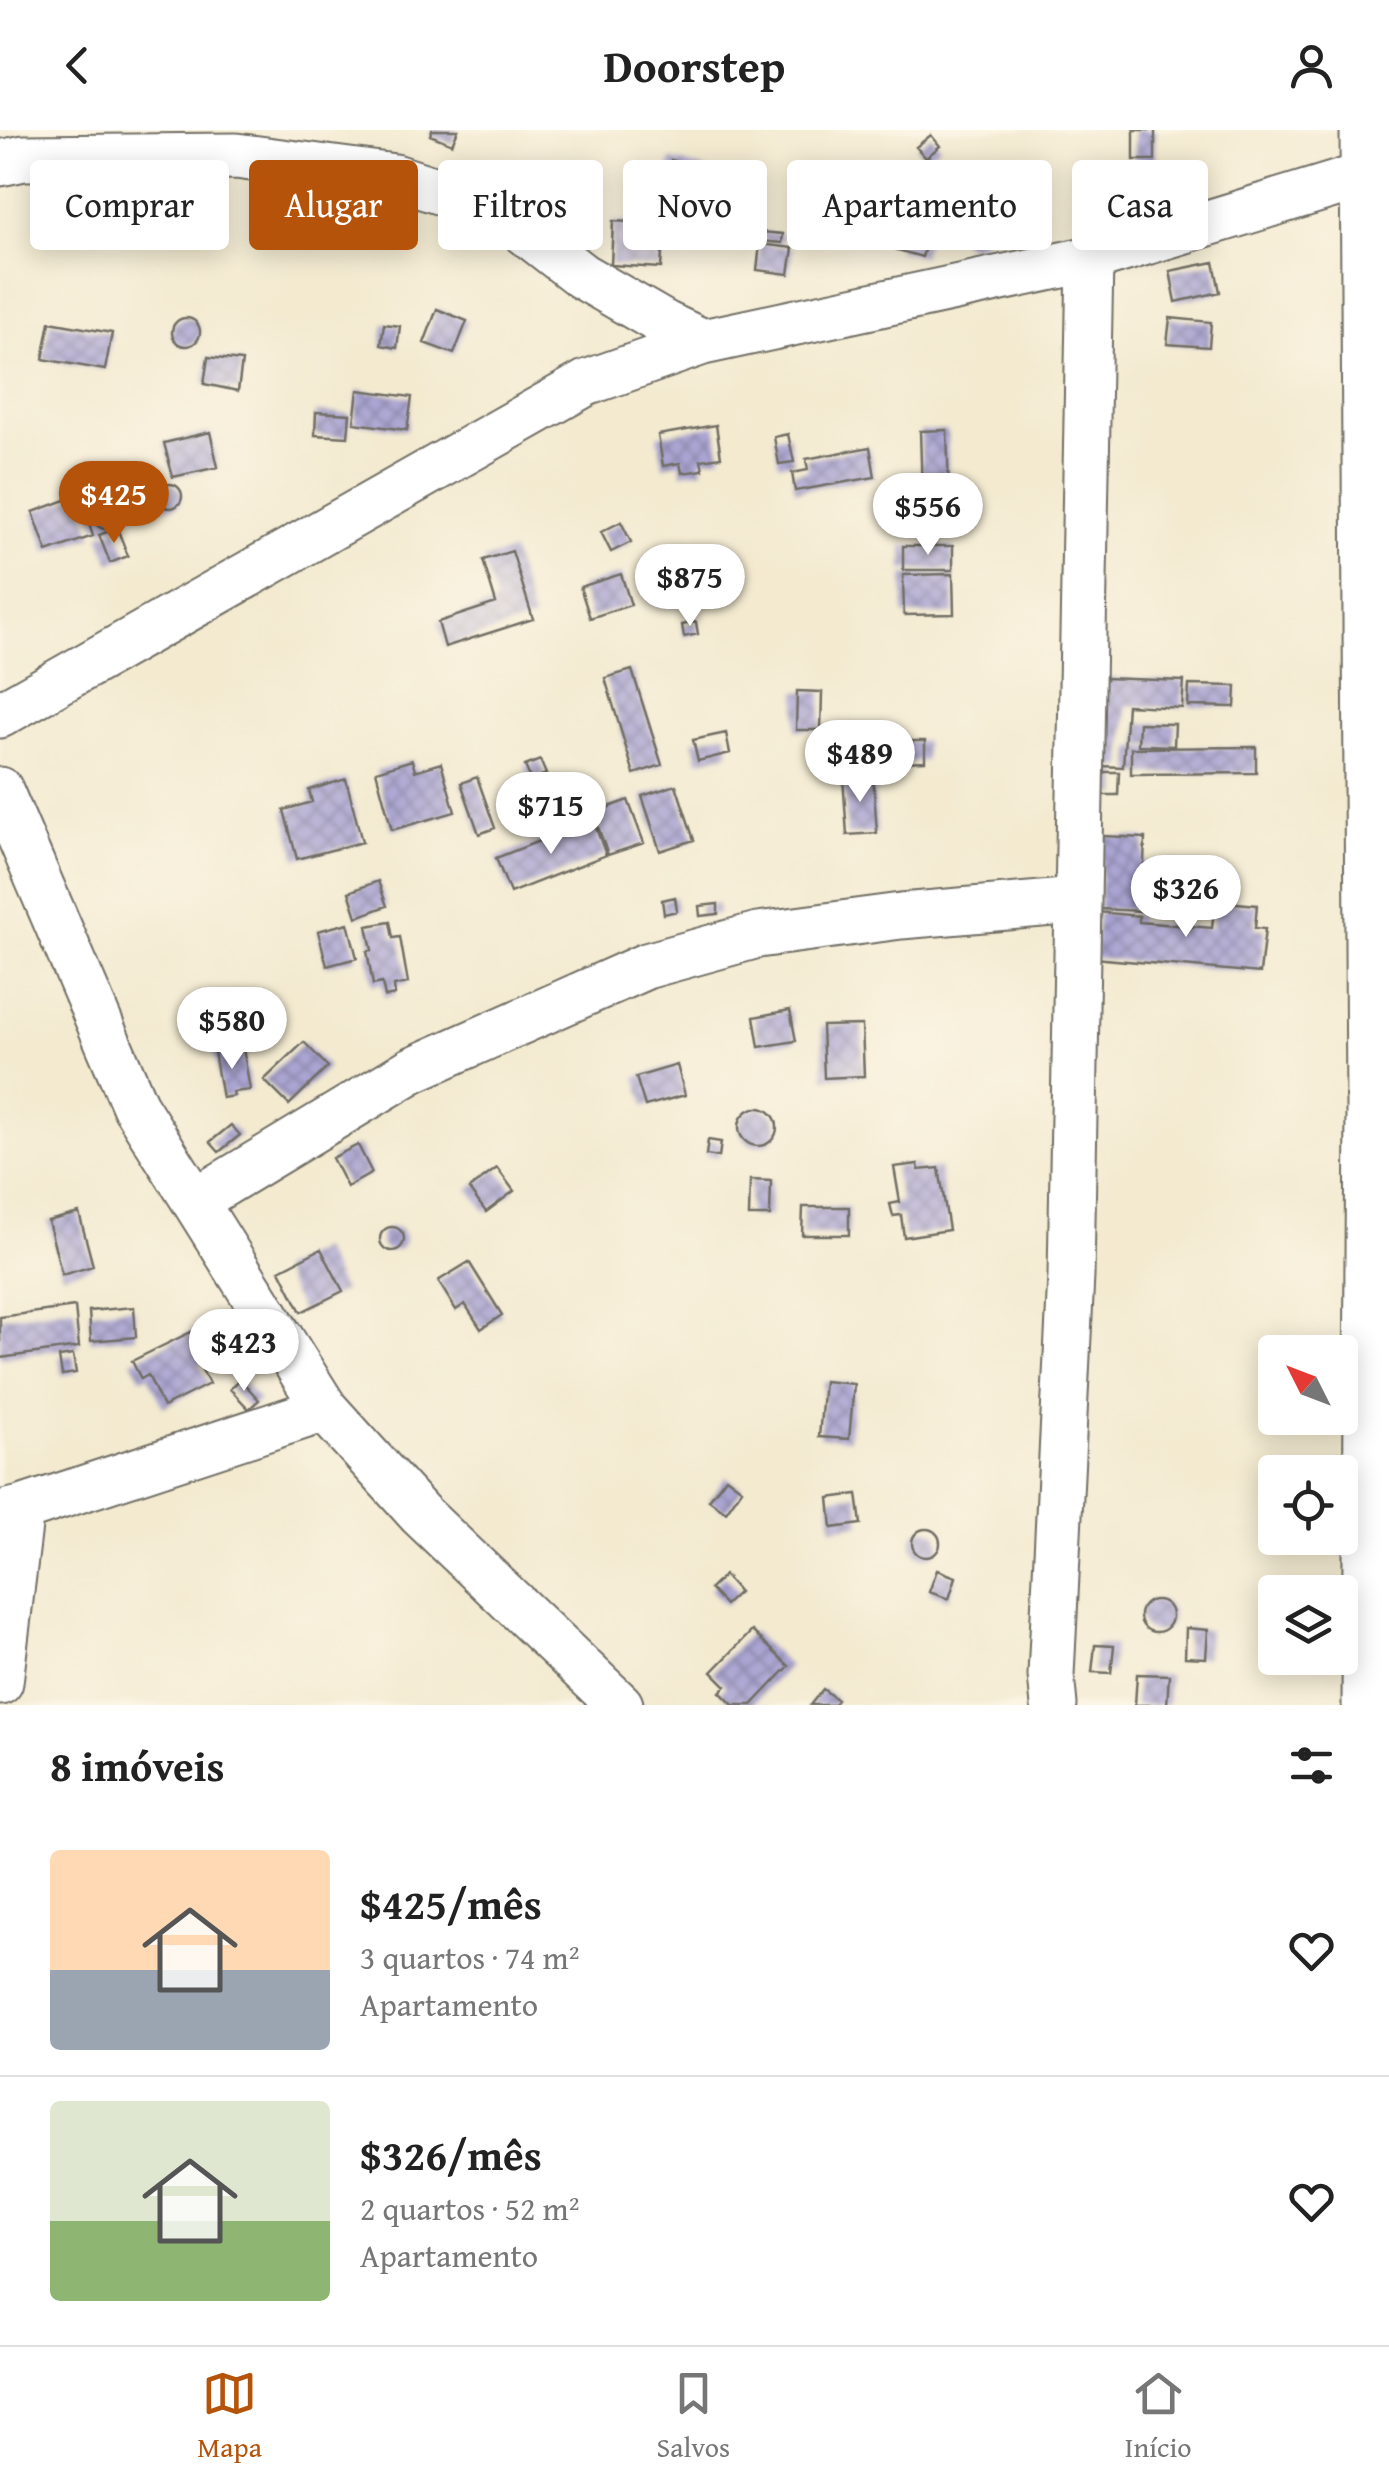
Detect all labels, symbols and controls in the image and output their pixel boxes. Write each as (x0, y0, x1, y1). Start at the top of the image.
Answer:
text: Doorstep (604, 33, 785, 98)
icon: back (50, 38, 105, 93)
icon: person (1284, 38, 1339, 93)
chip: Comprar (30, 160, 229, 250)
chip: Alugar (249, 160, 418, 250)
chip: Filtros (438, 160, 603, 250)
chip: Novo (623, 160, 767, 250)
chip: Apartamento (787, 160, 1052, 250)
chip: Casa (1072, 160, 1208, 250)
pin: $425 (55, 461, 173, 546)
text: $425 (81, 470, 147, 517)
pin: $556 (869, 473, 987, 558)
text: $556 (895, 482, 961, 529)
pin: $875 (631, 544, 749, 629)
text: $875 (657, 553, 723, 600)
pin: $489 (801, 720, 919, 805)
text: $489 (827, 729, 893, 776)
pin: $715 (492, 772, 610, 857)
text: $715 (518, 781, 584, 828)
pin: $326 (1127, 855, 1245, 940)
text: $326 (1153, 864, 1219, 911)
pin: $580 (173, 987, 291, 1072)
text: $580 (199, 996, 265, 1043)
pin: $423 (185, 1309, 303, 1394)
text: $423 (211, 1318, 277, 1365)
north arrow (1258, 1335, 1358, 1435)
map controls (1258, 1335, 1358, 1675)
button: locate (1258, 1455, 1358, 1555)
button: layers (1258, 1575, 1358, 1675)
text: 8 imóveis (50, 1735, 225, 1796)
icon: filters (1284, 1738, 1339, 1793)
text: $425/mês (360, 1873, 542, 1934)
icon: home (130, 1890, 250, 2010)
icon: heart (1284, 1923, 1339, 1978)
text: 3 quartos · 74 m² (360, 1934, 579, 1981)
text: Apartamento (360, 1981, 538, 2028)
text: $326/mês (360, 2124, 542, 2185)
icon: home (130, 2141, 250, 2261)
icon: heart (1284, 2174, 1339, 2229)
text: 2 quartos · 52 m² (360, 2185, 579, 2232)
text: Apartamento (360, 2232, 538, 2279)
tab: Mapa (197, 2366, 262, 2467)
tab: Salvos (657, 2366, 730, 2467)
tab: Início (1125, 2366, 1192, 2467)

